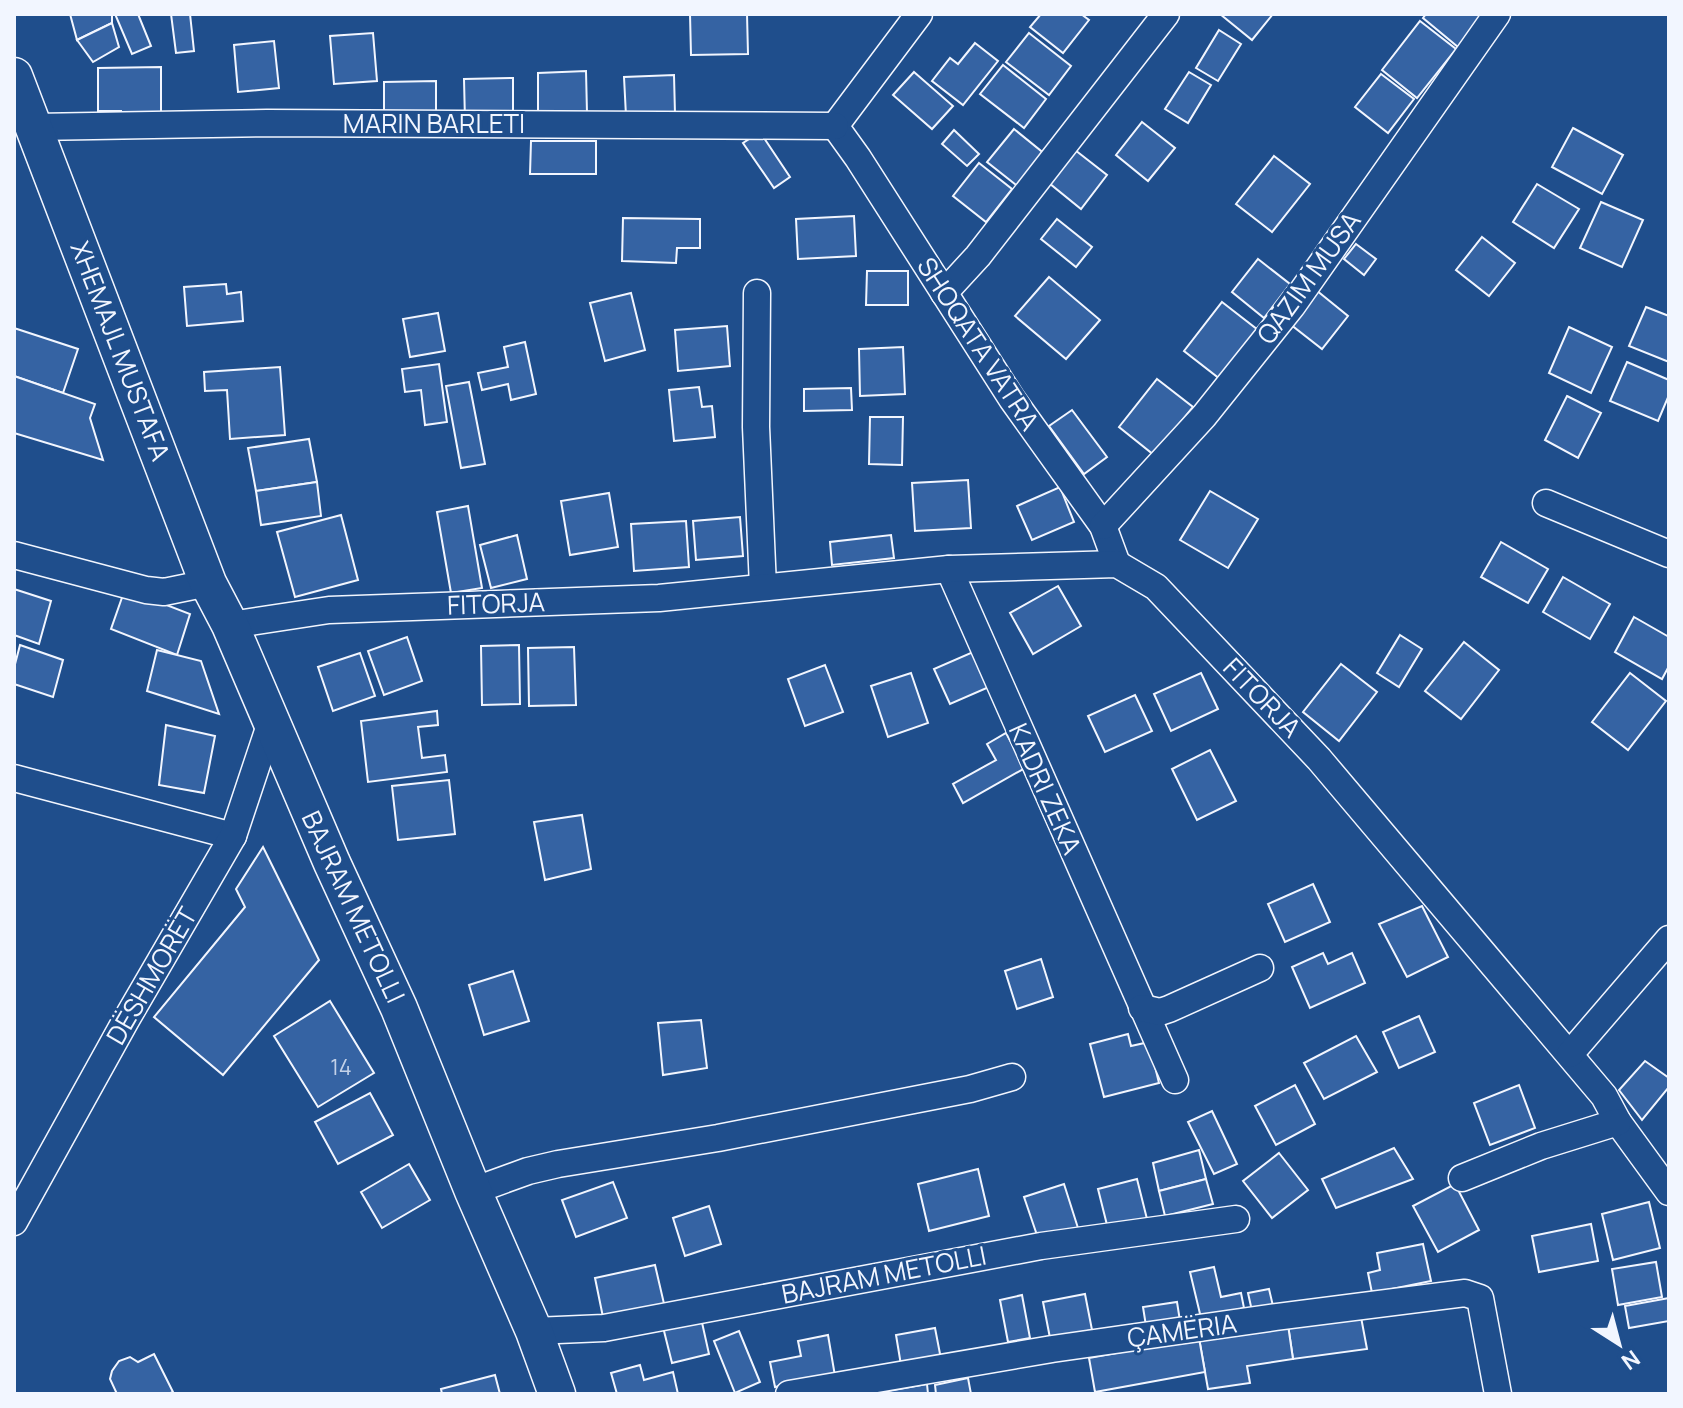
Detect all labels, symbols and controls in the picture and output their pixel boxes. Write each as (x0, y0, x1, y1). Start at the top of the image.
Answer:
street label: MARIN BARLETI (343, 105, 525, 141)
street label: QAZIM MUSA (1248, 204, 1369, 351)
street label: XHEMAJL MUSTAFA (63, 236, 179, 465)
street label: SHOQATA VATRA (909, 250, 1048, 437)
street label: FITORJA (446, 583, 546, 623)
street label: FITORJA (1216, 650, 1310, 745)
street label: KADRI ZEKA (1001, 717, 1091, 860)
street label: BAJRAM METOLLI (294, 805, 414, 1008)
street label: DËSHMORËT (97, 900, 205, 1051)
house number: 14 (330, 1052, 352, 1082)
street label: BAJRAM METOLLI (778, 1237, 989, 1312)
north arrow (1579, 1304, 1659, 1384)
street label: ÇAMËRIA (1125, 1305, 1239, 1356)
text: N (1616, 1343, 1646, 1377)

